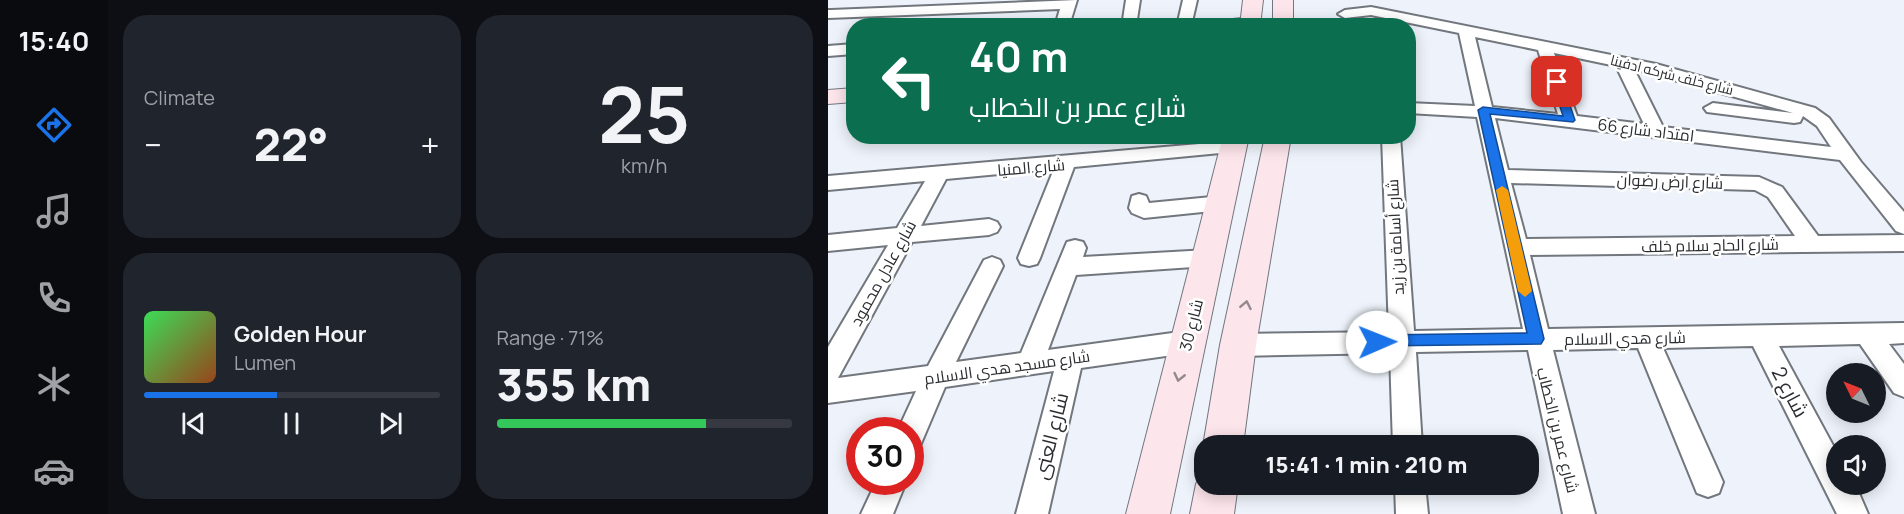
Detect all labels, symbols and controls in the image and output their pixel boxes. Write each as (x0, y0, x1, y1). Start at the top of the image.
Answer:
text: 15:40 (18, 22, 90, 59)
text: 40 m (969, 27, 1068, 85)
icon: left (870, 42, 948, 120)
street label: شارع خلف شركه ادفينا (1609, 50, 1736, 99)
pin (1531, 56, 1582, 107)
text: 25 (598, 60, 690, 166)
icon: arrive (1540, 65, 1573, 98)
text: Climate (144, 84, 215, 111)
text: شارع عمر بن الخطاب (969, 88, 1186, 125)
icon: directions (33, 104, 75, 146)
text: 22° (254, 113, 328, 175)
street label: امتداد شارع 66 (1596, 113, 1696, 148)
text: − (144, 122, 162, 167)
text: + (420, 122, 439, 167)
text: km/h (621, 152, 668, 179)
street label: شارع المنيا (996, 153, 1066, 182)
street label: شارع ارض رضوان (1616, 168, 1724, 195)
street label: شارع أسامة بن زيد (1381, 178, 1410, 296)
icon: music (33, 190, 75, 232)
street label: شارع عادل محمود (845, 216, 922, 330)
street label: شارع الحاج سلام خلف (1641, 233, 1779, 258)
icon: phone (33, 277, 75, 319)
street label: شارع 30 (1174, 297, 1209, 354)
one-way arrow (1239, 300, 1252, 310)
position arrow (1345, 310, 1409, 374)
text: Golden Hour (234, 319, 367, 349)
text: Range · 71% (497, 324, 604, 351)
street label: شارع هدي الاسلام (1564, 326, 1686, 353)
street label: شارع مسجد هدي الاسلام (923, 344, 1092, 392)
text: Lumen (234, 349, 296, 376)
text: 355 km (497, 353, 651, 415)
street label: شارع 2 (1765, 362, 1815, 422)
icon: climate (33, 363, 75, 405)
north arrow (1826, 363, 1886, 423)
map controls (1826, 363, 1886, 495)
street label: شارع عمر بن الخطاب (1531, 365, 1584, 495)
one-way arrow (1173, 372, 1186, 382)
street label: شارع العنى (1027, 390, 1075, 482)
icon: previous (177, 407, 210, 440)
icon: pause (275, 407, 308, 440)
icon: next (374, 407, 407, 440)
speed limit sign: 30 (846, 417, 924, 495)
button: sound (1826, 435, 1886, 495)
icon: car (33, 450, 75, 492)
text: 15:41 · 1 min · 210 m (1266, 450, 1467, 480)

